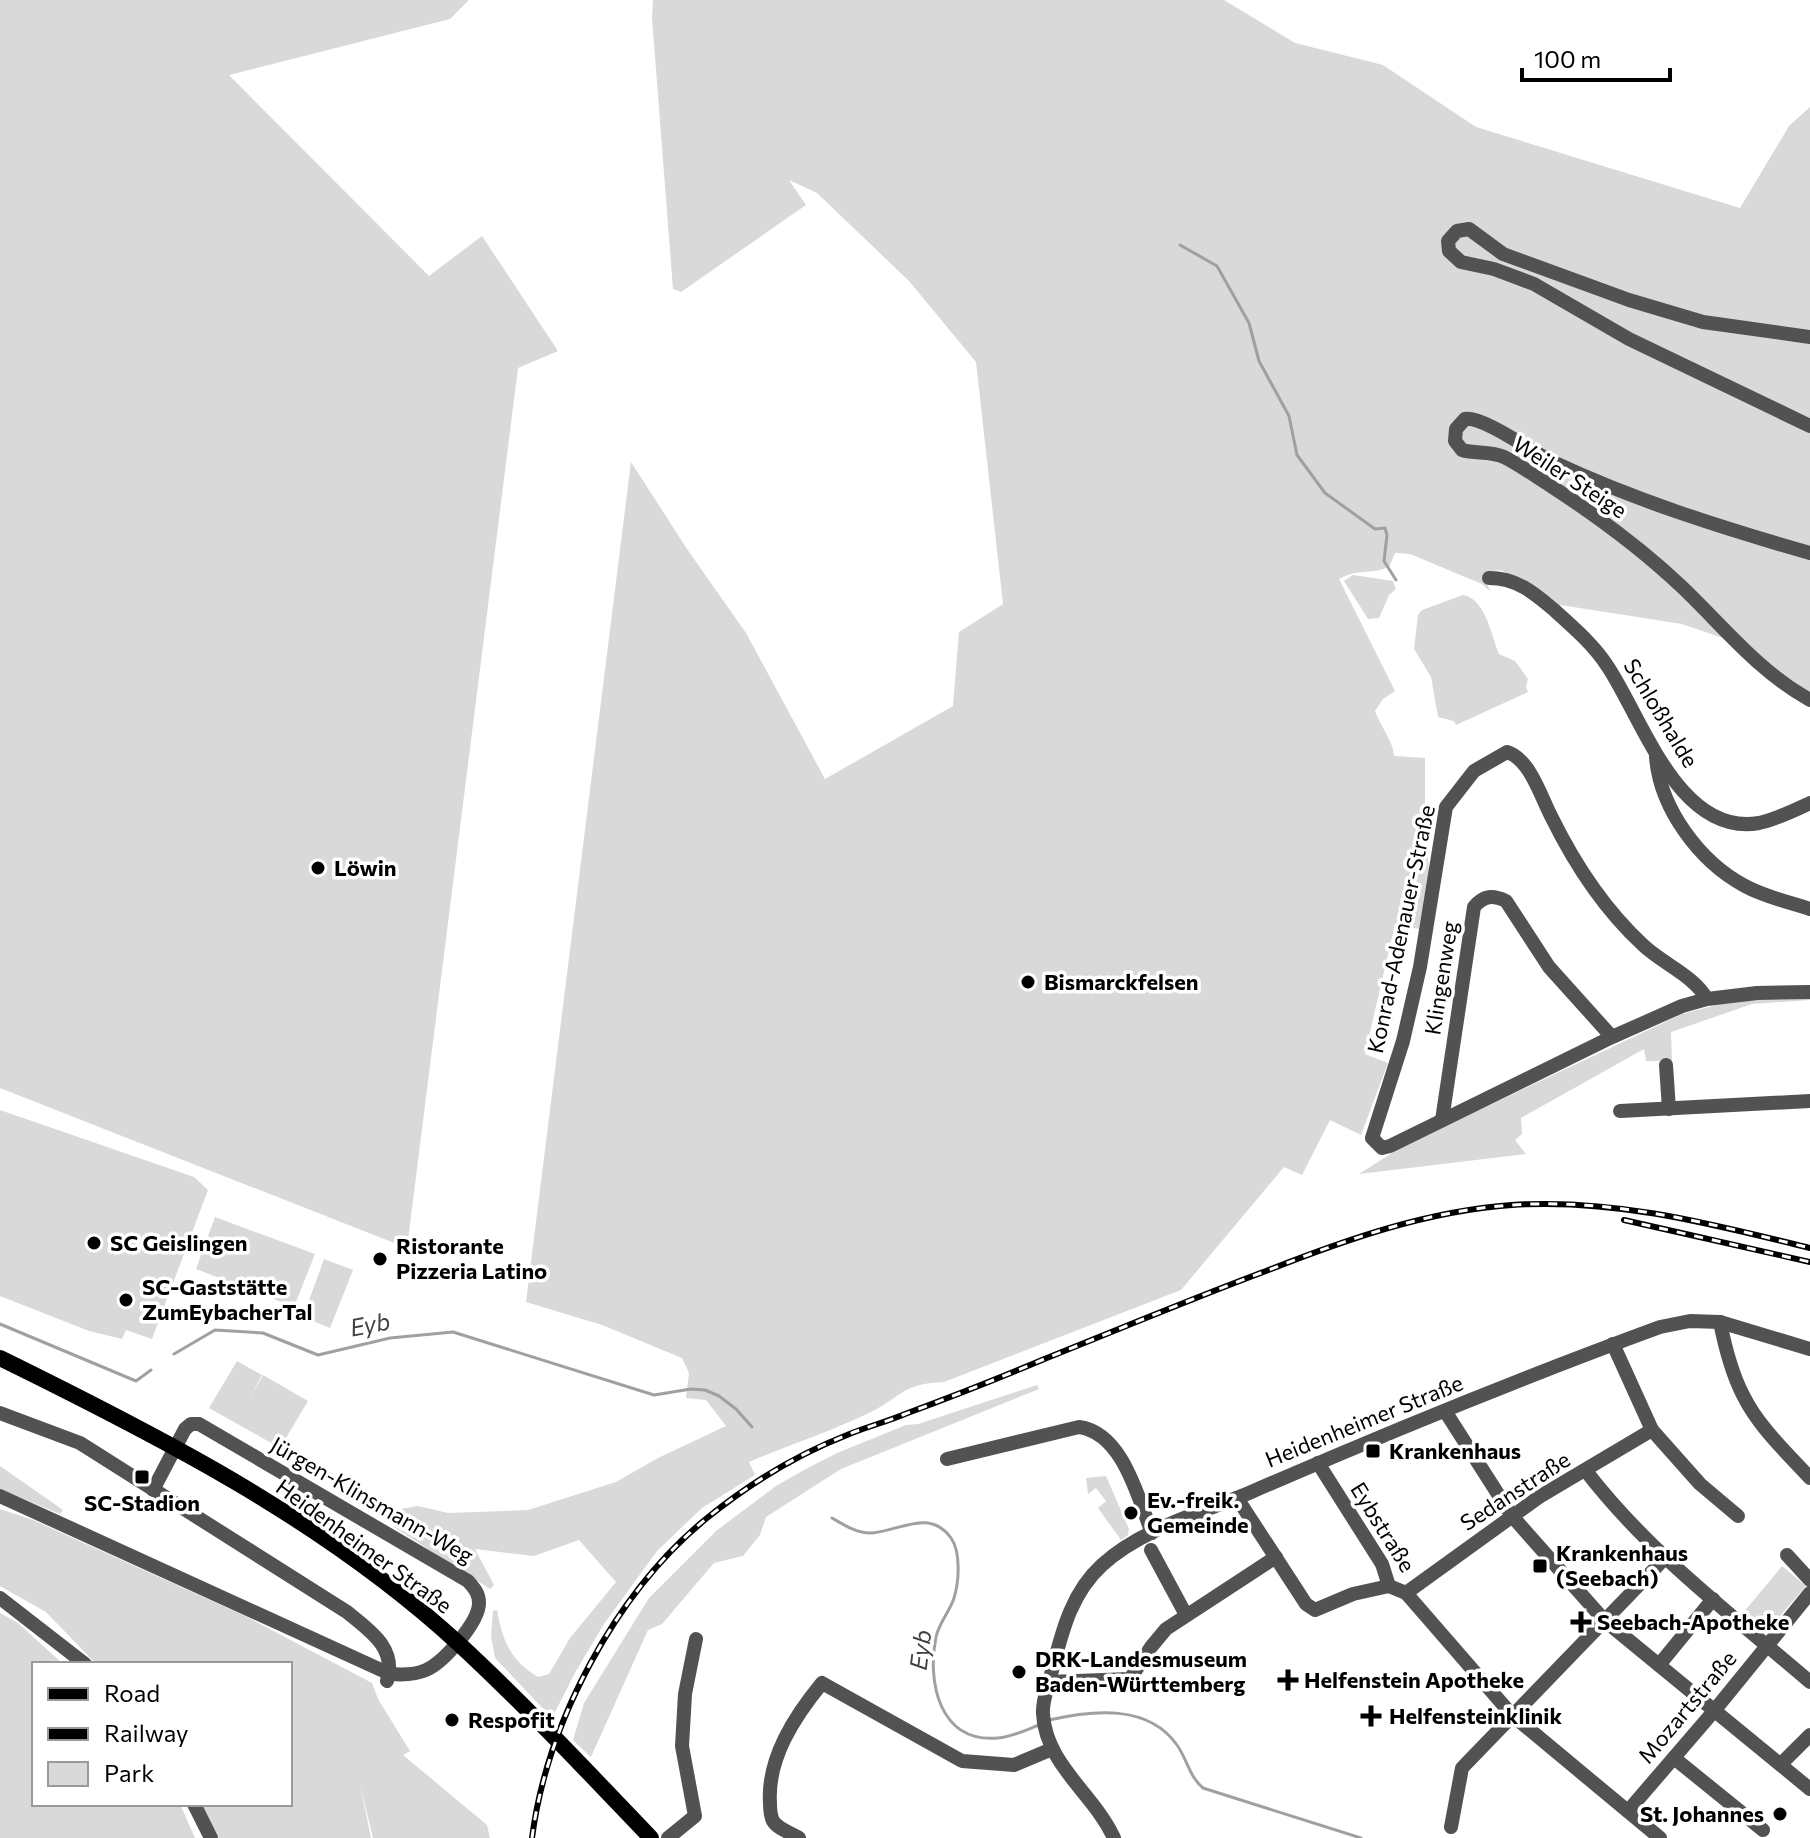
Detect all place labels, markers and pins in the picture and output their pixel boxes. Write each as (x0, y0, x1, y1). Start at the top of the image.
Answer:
place label: Löwin (334, 854, 397, 881)
marker: Löwin (309, 859, 327, 877)
place label: Bismarckfelsen (1044, 968, 1199, 995)
marker: Bismarckfelsen (1019, 973, 1037, 991)
place label: SC Geislingen (110, 1229, 247, 1256)
place label: Ristorante Pizzeria Latino (396, 1232, 547, 1284)
marker: SC Geislingen (85, 1234, 103, 1252)
marker: Ristorante Pizzeria Latino (371, 1250, 389, 1268)
place label: SC-Gaststätte ZumEybacherTal (142, 1273, 313, 1325)
marker: SC-Gaststätte ZumEybacherTal (117, 1291, 135, 1309)
place label: Krankenhaus (1389, 1437, 1521, 1464)
marker: Krankenhaus (1364, 1442, 1382, 1460)
marker: SC-Stadion (133, 1468, 151, 1486)
place label: Ev.-freik. Gemeinde (1147, 1486, 1249, 1538)
place label: SC-Stadion (84, 1489, 200, 1516)
marker: Ev.-freik. Gemeinde (1122, 1504, 1140, 1522)
place label: Krankenhaus (Seebach) (1556, 1539, 1688, 1591)
marker: Krankenhaus (Seebach) (1531, 1557, 1549, 1575)
place label: Seebach-Apotheke (1597, 1608, 1789, 1635)
marker: Seebach-Apotheke (1572, 1613, 1590, 1631)
place label: DRK-Landesmuseum Baden-Württemberg (1035, 1645, 1247, 1697)
marker: DRK-Landesmuseum Baden-Württemberg (1010, 1663, 1028, 1681)
place label: Helfenstein Apotheke (1304, 1666, 1524, 1693)
marker: Helfenstein Apotheke (1279, 1671, 1297, 1689)
place label: Helfensteinklinik (1389, 1702, 1562, 1729)
marker: Helfensteinklinik (1360, 1705, 1382, 1727)
place label: Respofit (468, 1706, 555, 1733)
marker: Respofit (443, 1711, 461, 1729)
place label: St. Johannes (1640, 1800, 1764, 1827)
marker: St. Johannes (1771, 1805, 1789, 1823)

